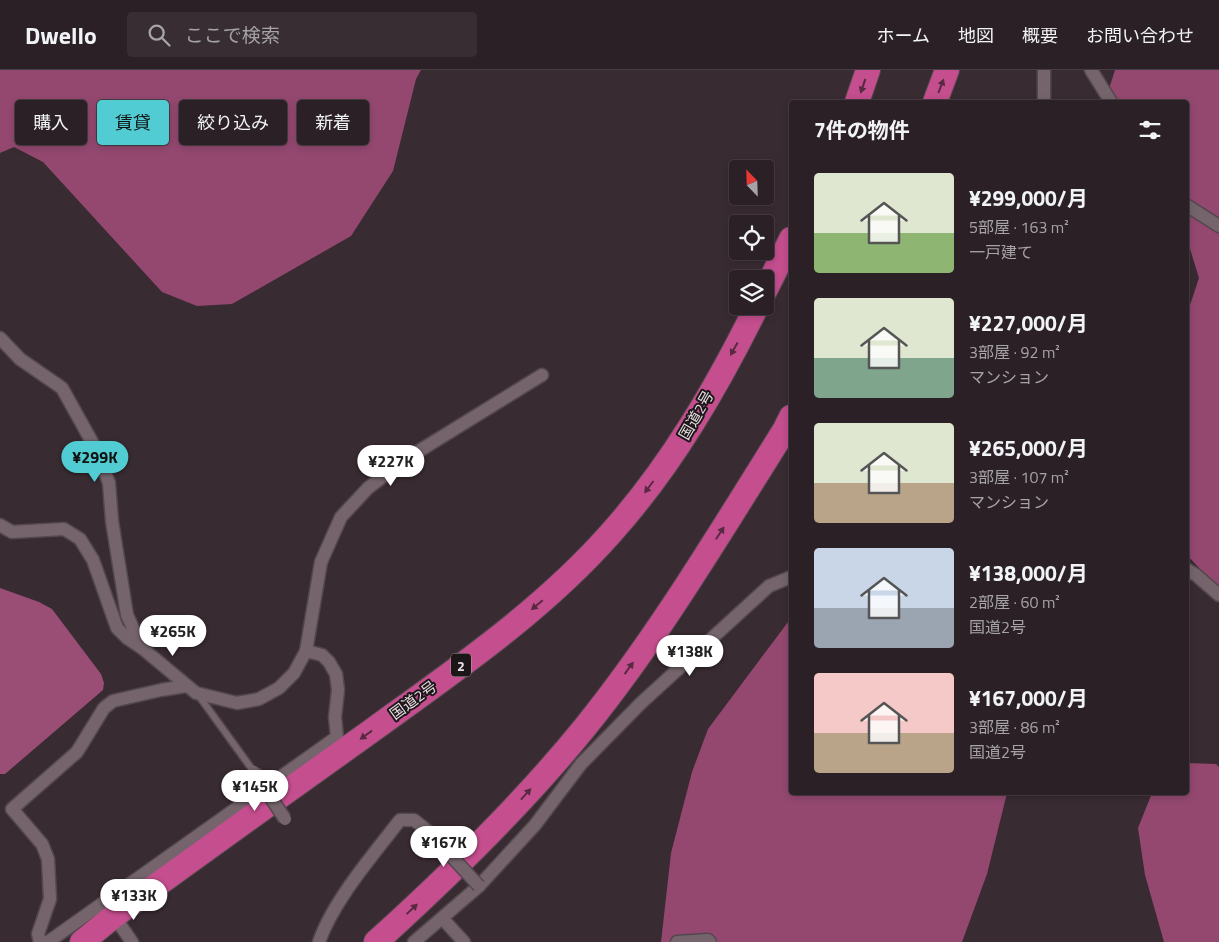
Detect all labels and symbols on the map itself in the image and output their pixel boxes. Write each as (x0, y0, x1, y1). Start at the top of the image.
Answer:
one-way arrow (937, 78, 945, 93)
one-way arrow (859, 79, 866, 94)
north arrow (729, 160, 774, 205)
one-way arrow (730, 342, 738, 356)
street label: 国道2号 (673, 386, 719, 444)
pin: ¥299K (60, 440, 130, 483)
pin: ¥227K (356, 444, 426, 487)
one-way arrow (644, 480, 654, 494)
one-way arrow (715, 527, 724, 540)
one-way arrow (531, 599, 544, 610)
pin: ¥265K (138, 614, 208, 657)
pin: ¥138K (655, 634, 725, 677)
road number: 2 (451, 654, 471, 676)
one-way arrow (624, 661, 634, 675)
street label: 国道2号 (385, 675, 441, 725)
one-way arrow (359, 730, 373, 740)
pin: ¥145K (220, 770, 290, 812)
one-way arrow (520, 788, 532, 800)
pin: ¥167K (409, 826, 479, 868)
pin: ¥133K (99, 878, 169, 921)
one-way arrow (405, 903, 417, 915)

